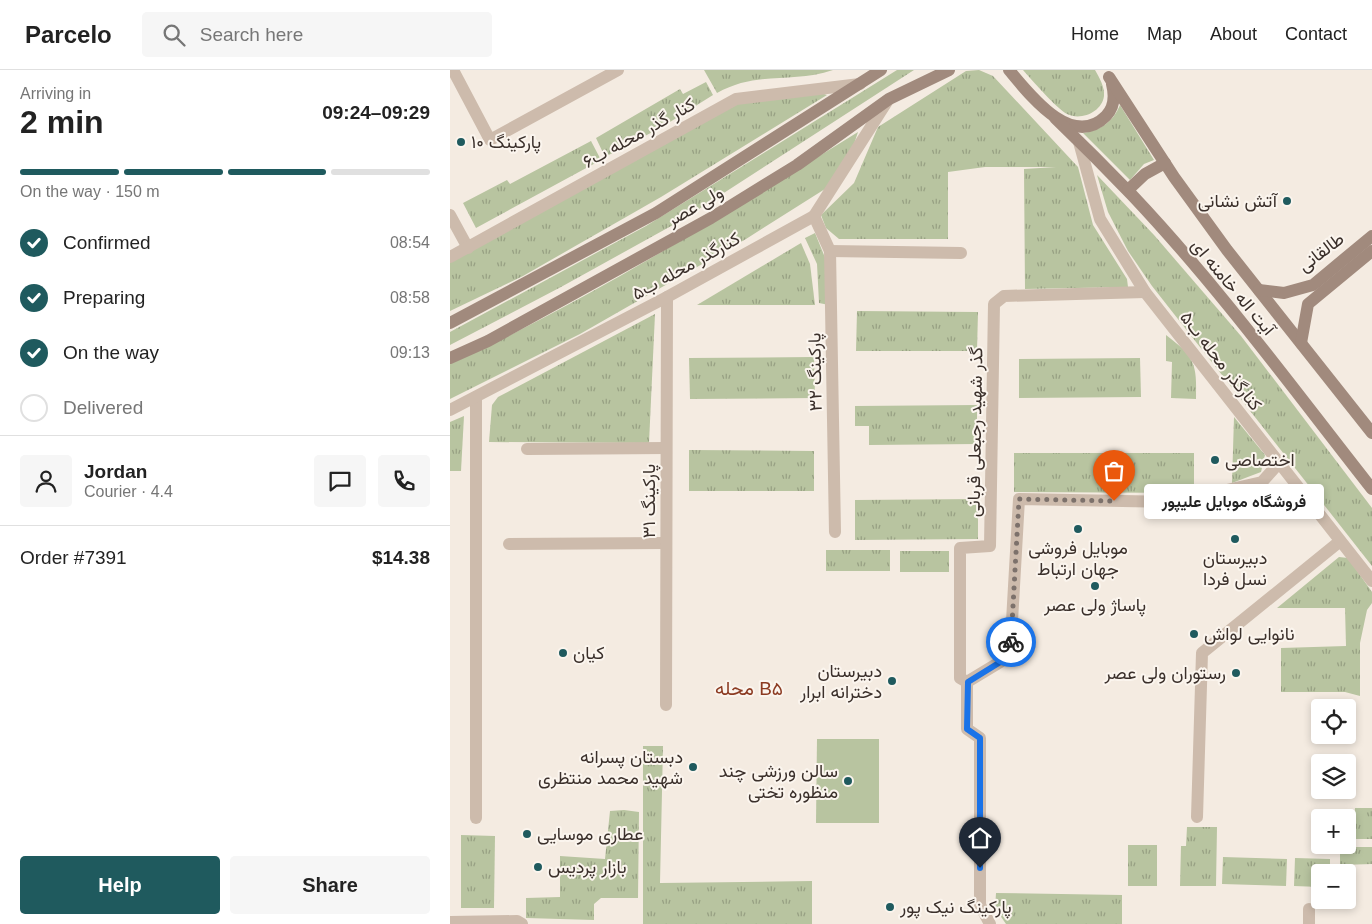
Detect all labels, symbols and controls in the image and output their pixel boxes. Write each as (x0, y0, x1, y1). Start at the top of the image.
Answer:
search box (142, 12, 492, 57)
text: Parcelo (25, 21, 112, 48)
icon: search (160, 21, 188, 49)
text: Search here (200, 24, 303, 45)
text: Home (1071, 24, 1119, 44)
text: Map (1147, 24, 1182, 44)
text: About (1210, 24, 1257, 44)
text: Contact (1285, 24, 1347, 44)
text: Arriving in (20, 85, 91, 102)
street label: کنار گذر محله ب۶ (579, 94, 699, 173)
text: 09:24–09:29 (322, 102, 430, 123)
text: 2 min (20, 104, 104, 140)
place label: پارکینگ ۱۰ (471, 132, 541, 154)
marker: پارکینگ ۱۰ (455, 136, 467, 148)
street label: ولی عصر (662, 182, 727, 231)
text: On the way · 150 m (20, 183, 160, 200)
place label: آتش نشانی (1198, 191, 1279, 212)
marker: آتش نشانی (1281, 195, 1293, 207)
street label: کنارگذر محله ب۵ (629, 228, 744, 305)
street label: طالقانی (1294, 228, 1348, 276)
icon: check (20, 229, 48, 257)
text: Confirmed (63, 232, 151, 253)
text: 08:54 (390, 234, 430, 251)
street label: آیت اله خامنه ای (1186, 235, 1280, 341)
icon: check (20, 284, 48, 312)
text: Preparing (63, 287, 145, 308)
text: 08:58 (390, 289, 430, 306)
street label: کنارگذر محله ب۵ (1175, 307, 1266, 415)
street label: پارکینگ ۳۲ (804, 332, 828, 411)
icon: check (20, 339, 48, 367)
text: On the way (63, 342, 159, 363)
text: 09:13 (390, 344, 430, 361)
street label: گذر شهید رجبعلی قربانی (964, 347, 987, 517)
text: Delivered (63, 397, 143, 418)
pin (1093, 450, 1135, 501)
place label: اختصاصی (1225, 450, 1295, 471)
marker: اختصاصی (1209, 454, 1221, 466)
button: person (20, 455, 72, 507)
button: chat (314, 455, 366, 507)
button: phone (378, 455, 430, 507)
icon: bag (1100, 457, 1128, 485)
text: Jordan (84, 461, 147, 482)
street label: پارکینگ ۳۱ (639, 464, 661, 538)
text: Courier · 4.4 (84, 483, 173, 500)
callout: فروشگاه موبایل علیپور (1144, 484, 1324, 518)
text: فروشگاه موبایل علیپور (1162, 493, 1306, 510)
marker: موبایل فروشی جهان ارتباط (1072, 523, 1084, 535)
marker: دبیرستان نسل فردا (1229, 533, 1241, 545)
place label: موبایل فروشی جهان ارتباط (1028, 538, 1128, 580)
text: Order #7391 (20, 547, 127, 568)
text: $14.38 (372, 547, 430, 568)
place label: دبیرستان نسل فردا (1203, 548, 1267, 590)
marker: پاساژ ولی عصر (1089, 580, 1101, 592)
place label: پاساژ ولی عصر (1043, 595, 1146, 617)
courier (986, 617, 1036, 667)
place label: نانوایی لواش (1204, 624, 1295, 645)
icon: bike (997, 628, 1025, 656)
marker: نانوایی لواش (1188, 628, 1200, 640)
place label: کیان (573, 643, 604, 663)
marker: کیان (557, 647, 569, 659)
place label: دبیرستان دخترانه ابرار (799, 661, 882, 703)
place label: رستوران ولی عصر (1104, 663, 1226, 684)
marker: رستوران ولی عصر (1230, 667, 1242, 679)
marker: دبیرستان دخترانه ابرار (886, 675, 898, 687)
district label: محله B۵ (715, 678, 783, 699)
map controls (1311, 699, 1356, 909)
button: locate (1311, 699, 1356, 744)
place label: دبستان پسرانه شهید محمد منتظری (538, 747, 683, 789)
button: layers (1311, 754, 1356, 799)
marker: دبستان پسرانه شهید محمد منتظری (687, 761, 699, 773)
place label: سالن ورزشی چند منظوره تختی (719, 761, 838, 803)
marker: سالن ورزشی چند منظوره تختی (842, 775, 854, 787)
button: + (1311, 809, 1356, 854)
pin (959, 817, 1001, 868)
place label: عطاری موسایی (537, 824, 643, 845)
icon: home (966, 824, 994, 852)
marker: عطاری موسایی (521, 828, 533, 840)
button: Help (20, 856, 220, 914)
button: Share (230, 856, 430, 914)
place label: بازار پردیس (548, 857, 627, 879)
marker: بازار پردیس (532, 861, 544, 873)
button: − (1311, 864, 1356, 909)
place label: پارکینگ نیک پور (899, 897, 1012, 919)
marker: پارکینگ نیک پور (884, 901, 896, 913)

